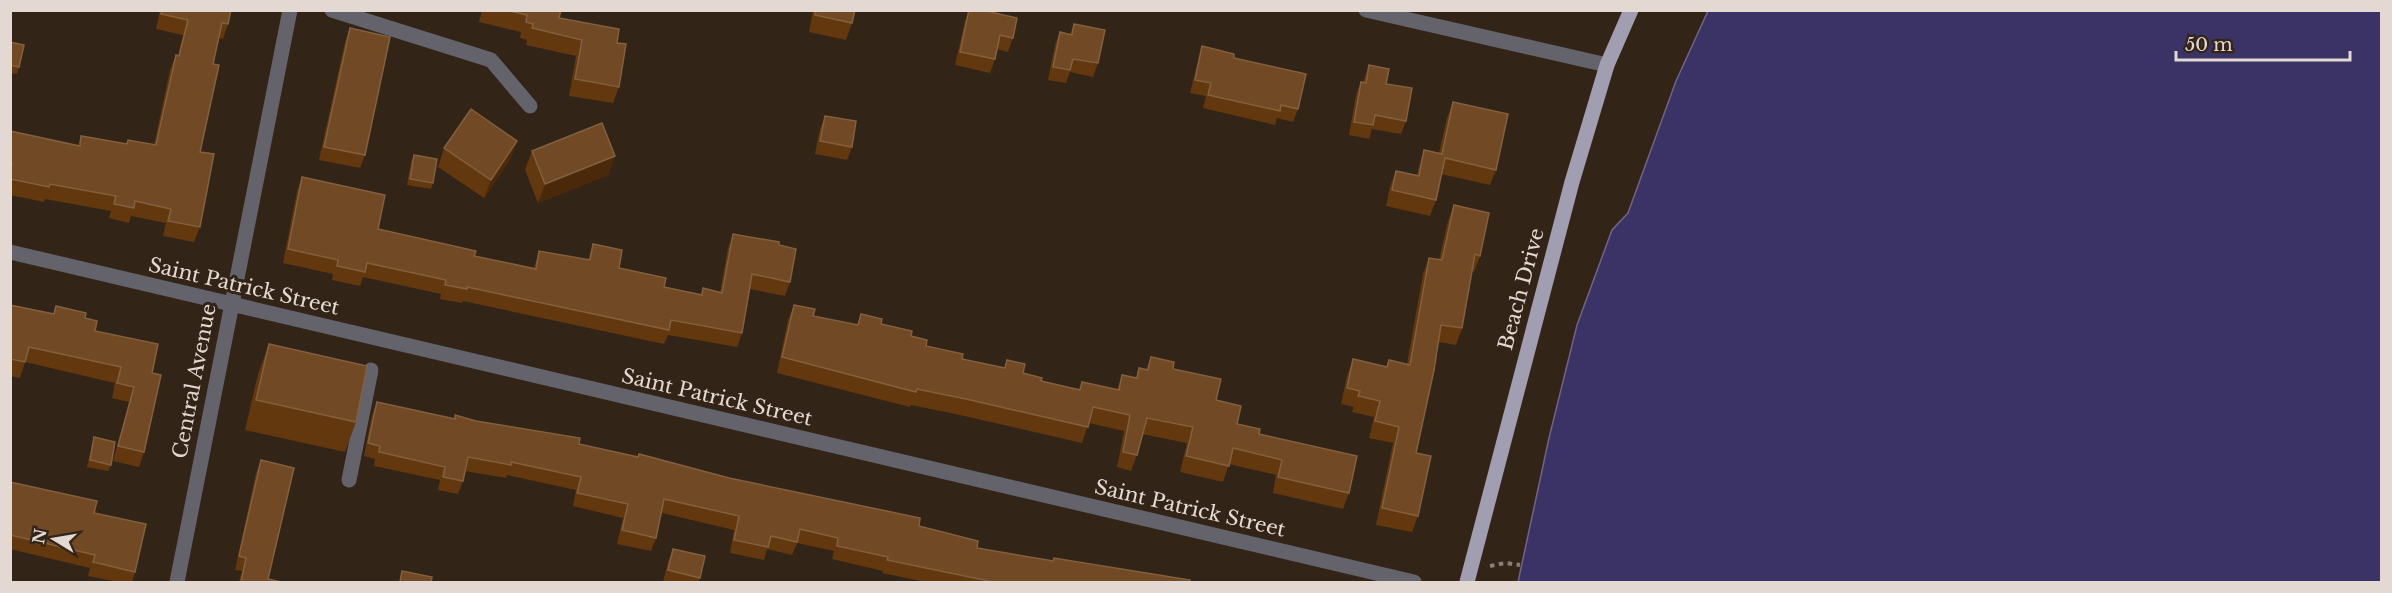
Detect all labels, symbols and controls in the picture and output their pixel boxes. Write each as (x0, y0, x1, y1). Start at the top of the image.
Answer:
scale bar (2176, 24, 2350, 62)
text: 50 m (2185, 34, 2233, 56)
street label: Beach Drive (1493, 225, 1549, 353)
street label: Saint Patrick Street (146, 252, 342, 320)
street label: Central Avenue (167, 302, 221, 460)
street label: Saint Patrick Street (619, 363, 815, 431)
street label: Saint Patrick Street (1092, 474, 1288, 542)
north arrow (24, 509, 84, 569)
text: N (28, 527, 51, 545)

